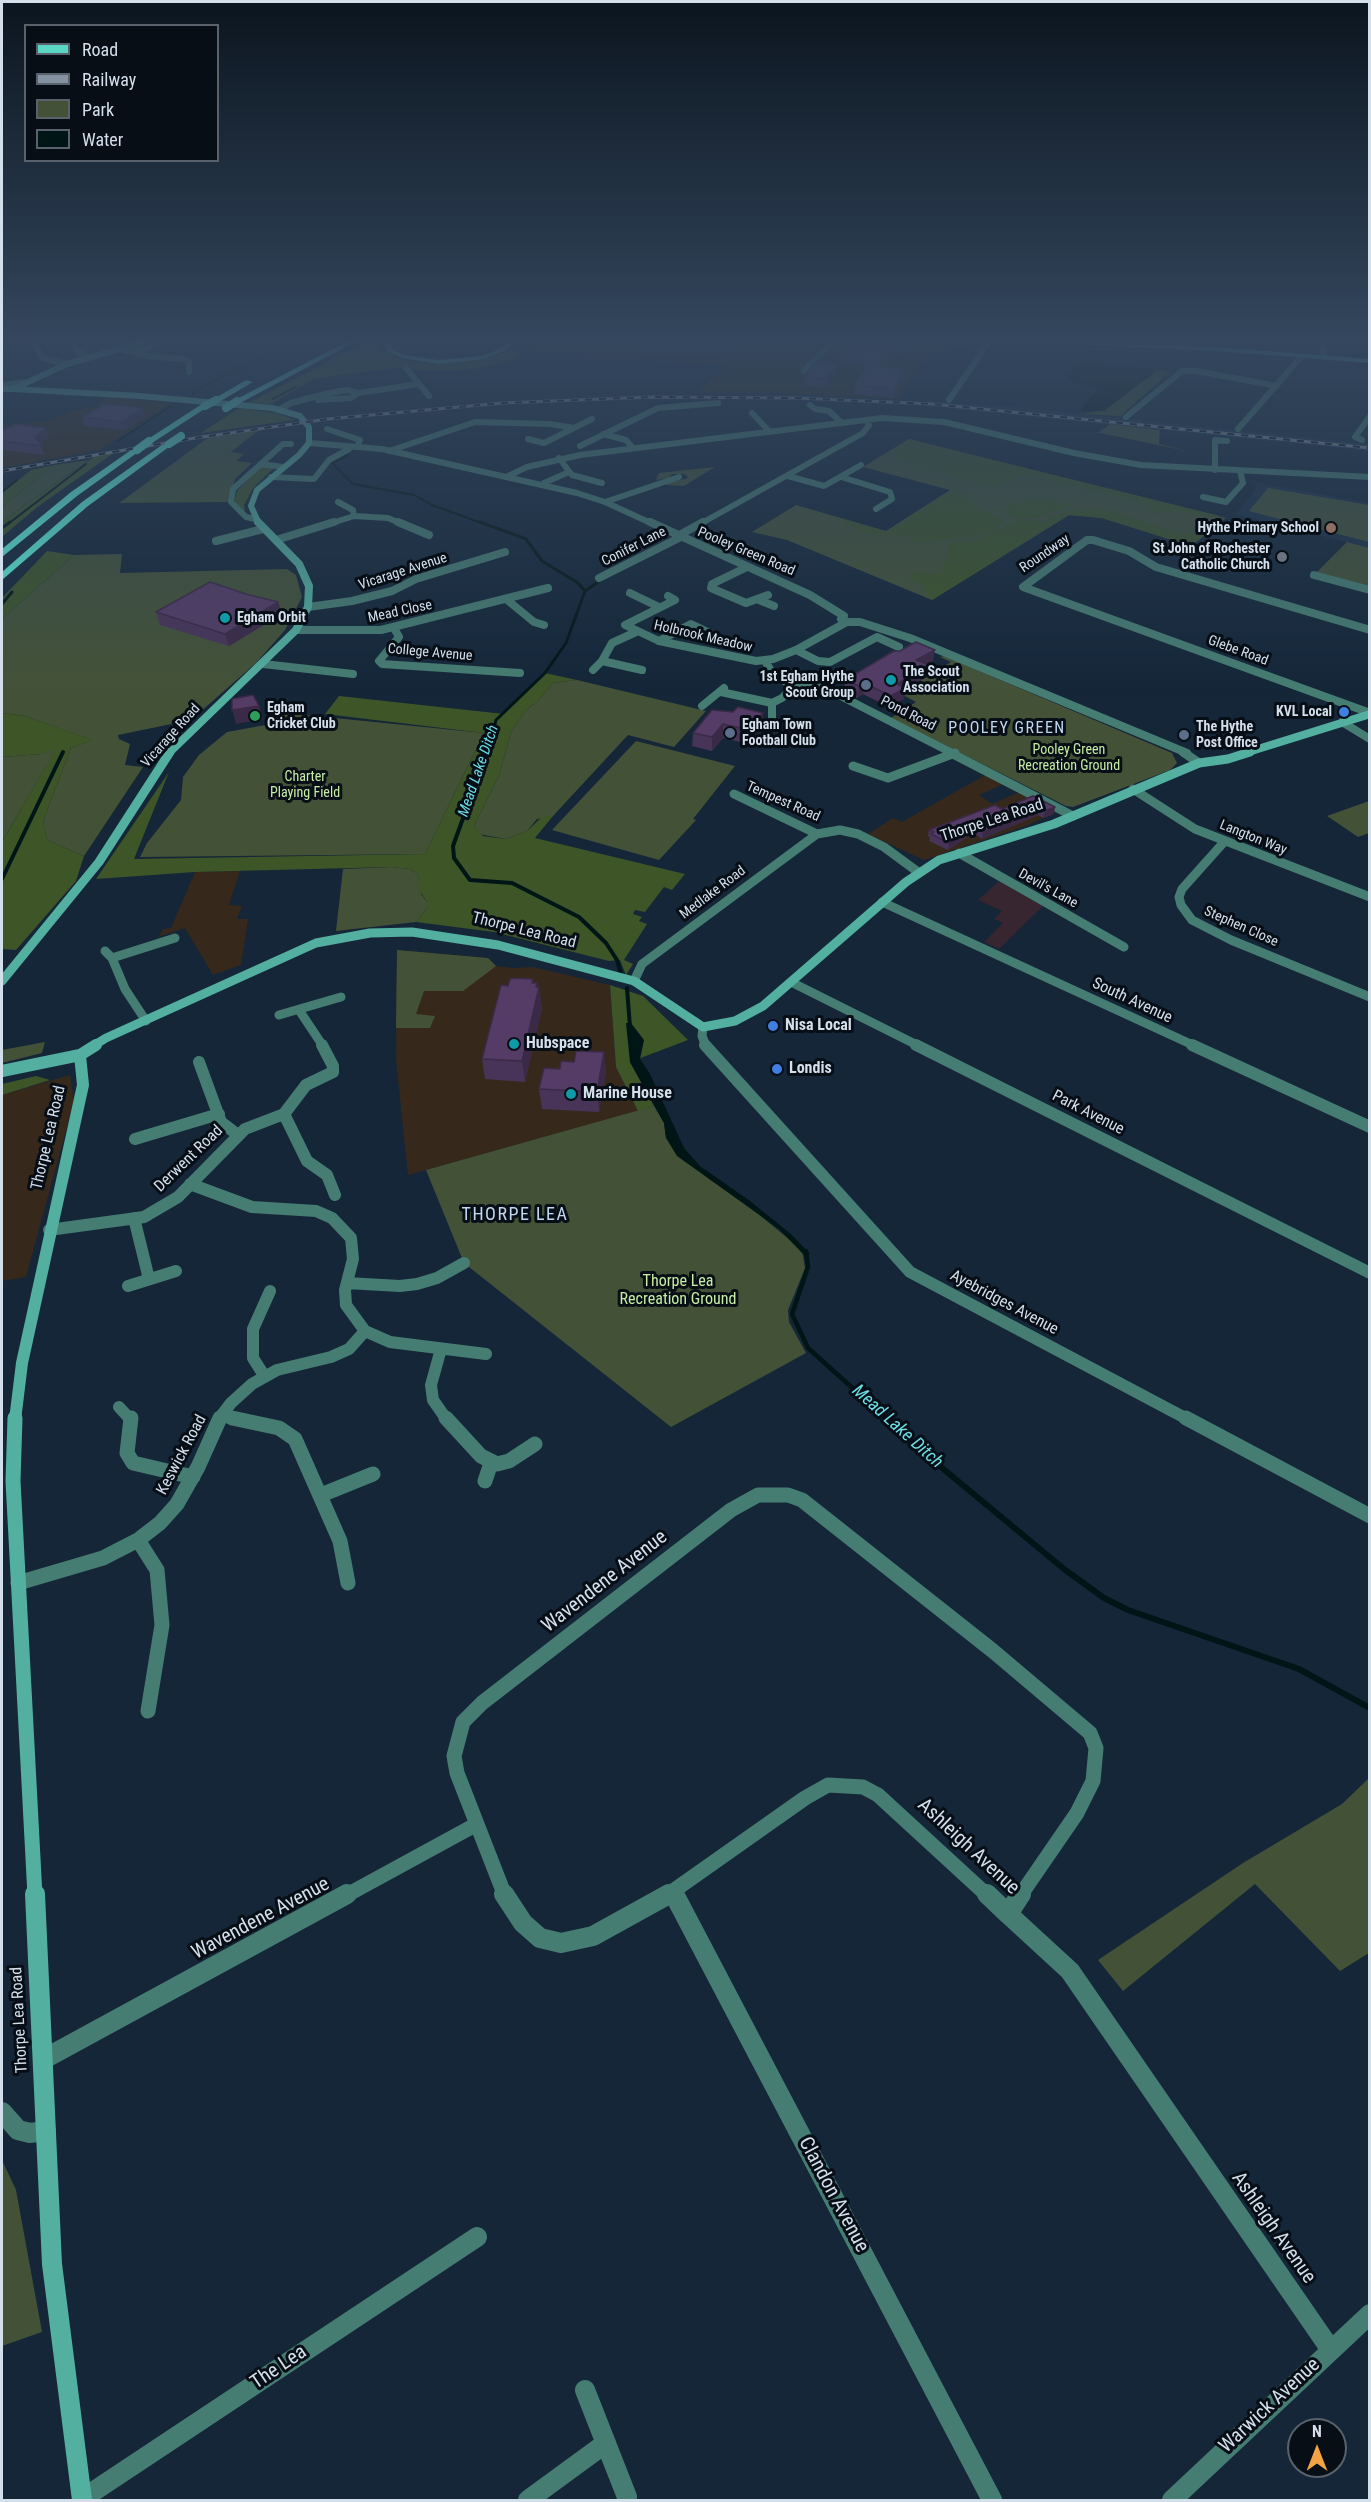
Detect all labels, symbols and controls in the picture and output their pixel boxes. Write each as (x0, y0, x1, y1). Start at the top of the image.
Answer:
legend (24, 24, 219, 162)
text: Road (82, 39, 118, 60)
text: Railway (82, 69, 136, 90)
text: Park (82, 99, 114, 120)
text: Water (82, 129, 123, 150)
place label: Hythe Primary School (1197, 520, 1319, 536)
marker: Hythe Primary School (1324, 521, 1338, 535)
street label: Conifer Lane (599, 524, 669, 570)
street label: Pooley Green Road (695, 524, 797, 580)
street label: Roundway (1017, 531, 1073, 577)
place label: St John of Rochester Catholic Church (1153, 541, 1270, 574)
street label: Vicarage Avenue (357, 550, 449, 594)
marker: St John of Rochester Catholic Church (1275, 550, 1289, 564)
street label: Mead Close (366, 597, 434, 627)
place label: Egham Orbit (237, 610, 306, 626)
marker: Egham Orbit (218, 611, 232, 625)
street label: Holbrook Meadow (652, 618, 754, 656)
street label: Glebe Road (1206, 632, 1270, 670)
street label: College Avenue (387, 641, 473, 665)
place label: The Scout Association (903, 664, 969, 696)
place label: 1st Egham Hythe Scout Group (759, 669, 854, 702)
marker: The Scout Association (884, 673, 898, 687)
marker: 1st Egham Hythe Scout Group (859, 678, 873, 692)
street label: Pond Road (878, 693, 938, 735)
place label: Egham Cricket Club (267, 700, 336, 732)
street label: Vicarage Road (138, 701, 204, 771)
place label: KVL Local (1276, 704, 1332, 720)
marker: KVL Local (1337, 705, 1351, 719)
marker: Egham Cricket Club (248, 709, 262, 723)
place label: Egham Town Football Club (742, 717, 816, 750)
district label: POOLEY GREEN (948, 719, 1066, 739)
place label: The Hythe Post Office (1196, 719, 1258, 752)
water label: Mead Lake Ditch (455, 723, 503, 819)
marker: Egham Town Football Club (723, 726, 737, 740)
marker: The Hythe Post Office (1177, 728, 1191, 742)
park label: Pooley Green Recreation Ground (1018, 742, 1120, 774)
park label: Charter Playing Field (270, 769, 340, 802)
street label: Tempest Road (743, 778, 823, 826)
street label: Thorpe Lea Road (938, 795, 1046, 847)
street label: Langton Way (1217, 817, 1289, 859)
street label: Medlake Road (677, 863, 749, 923)
street label: Devil's Lane (1015, 866, 1081, 912)
street label: Stephen Close (1201, 903, 1281, 951)
street label: Thorpe Lea Road (470, 909, 578, 953)
street label: South Avenue (1089, 974, 1175, 1028)
place label: Nisa Local (785, 1016, 852, 1036)
marker: Nisa Local (766, 1019, 780, 1033)
place label: Hubspace (526, 1034, 589, 1054)
marker: Hubspace (507, 1037, 521, 1051)
place label: Londis (789, 1059, 832, 1079)
marker: Londis (770, 1062, 784, 1076)
street label: Thorpe Lea Road (28, 1084, 70, 1192)
place label: Marine House (583, 1084, 672, 1104)
marker: Marine House (564, 1087, 578, 1101)
street label: Park Avenue (1049, 1087, 1127, 1139)
street label: Derwent Road (151, 1122, 227, 1196)
district label: THORPE LEA (462, 1204, 568, 1226)
street label: Ayebridges Avenue (947, 1266, 1061, 1340)
park label: Thorpe Lea Recreation Ground (620, 1272, 736, 1310)
water label: Mead Lake Ditch (847, 1381, 947, 1473)
street label: Keswick Road (153, 1412, 211, 1498)
street label: Wavendene Avenue (538, 1526, 672, 1638)
street label: Ashleigh Avenue (912, 1794, 1024, 1900)
street label: Wavendene Avenue (188, 1873, 334, 1965)
street label: Thorpe Lea Road (8, 1966, 32, 2074)
street label: Clandon Avenue (793, 2133, 873, 2257)
street label: Ashleigh Avenue (1226, 2168, 1320, 2288)
street label: The Lea (246, 2341, 312, 2395)
street label: Warwick Avenue (1215, 2353, 1325, 2459)
north arrow (1287, 2418, 1347, 2478)
text: N (1312, 2422, 1322, 2441)

